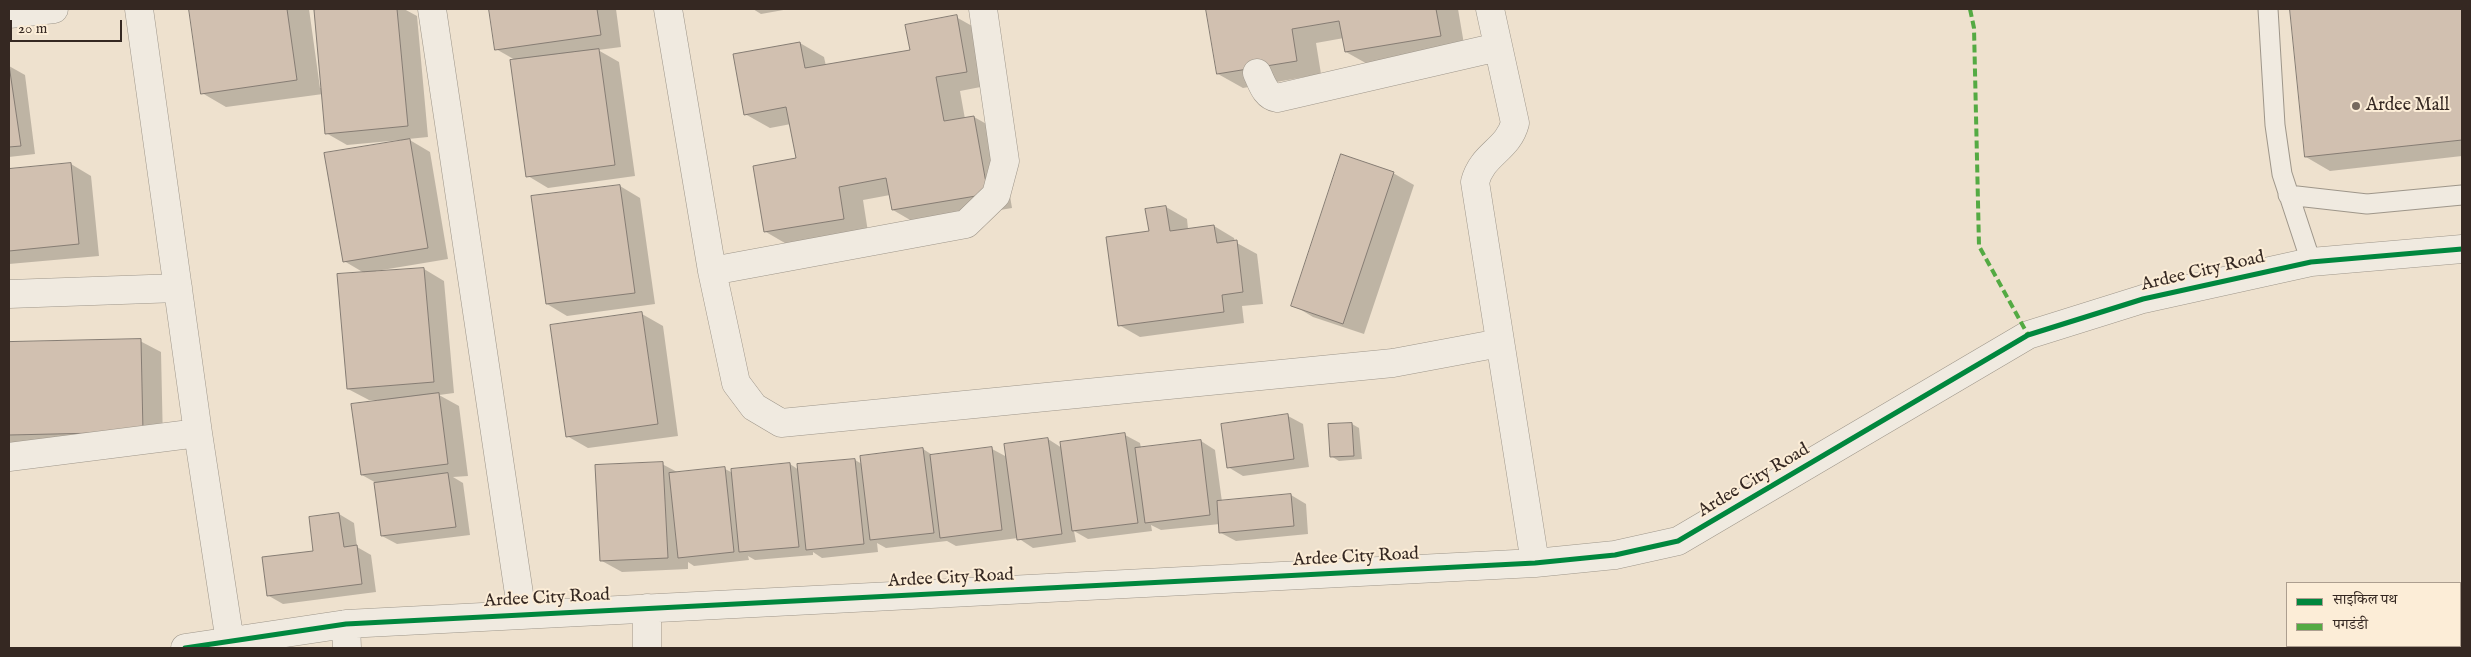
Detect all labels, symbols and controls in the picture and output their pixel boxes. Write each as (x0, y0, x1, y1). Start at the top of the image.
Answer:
scale bar (12, 10, 125, 42)
text: 20 m (18, 19, 47, 38)
place label: Ardee Mall (2366, 95, 2449, 117)
marker: Ardee Mall (2350, 100, 2362, 112)
street label: Ardee City Road (2139, 247, 2267, 297)
street label: Ardee City Road (1694, 439, 1814, 523)
street label: Ardee City Road (1293, 544, 1419, 572)
street label: Ardee City Road (888, 565, 1014, 593)
legend (2286, 582, 2461, 647)
street label: Ardee City Road (484, 585, 610, 613)
text: साइकिल पथ (2333, 590, 2397, 609)
text: पगडंडी (2333, 615, 2368, 634)

